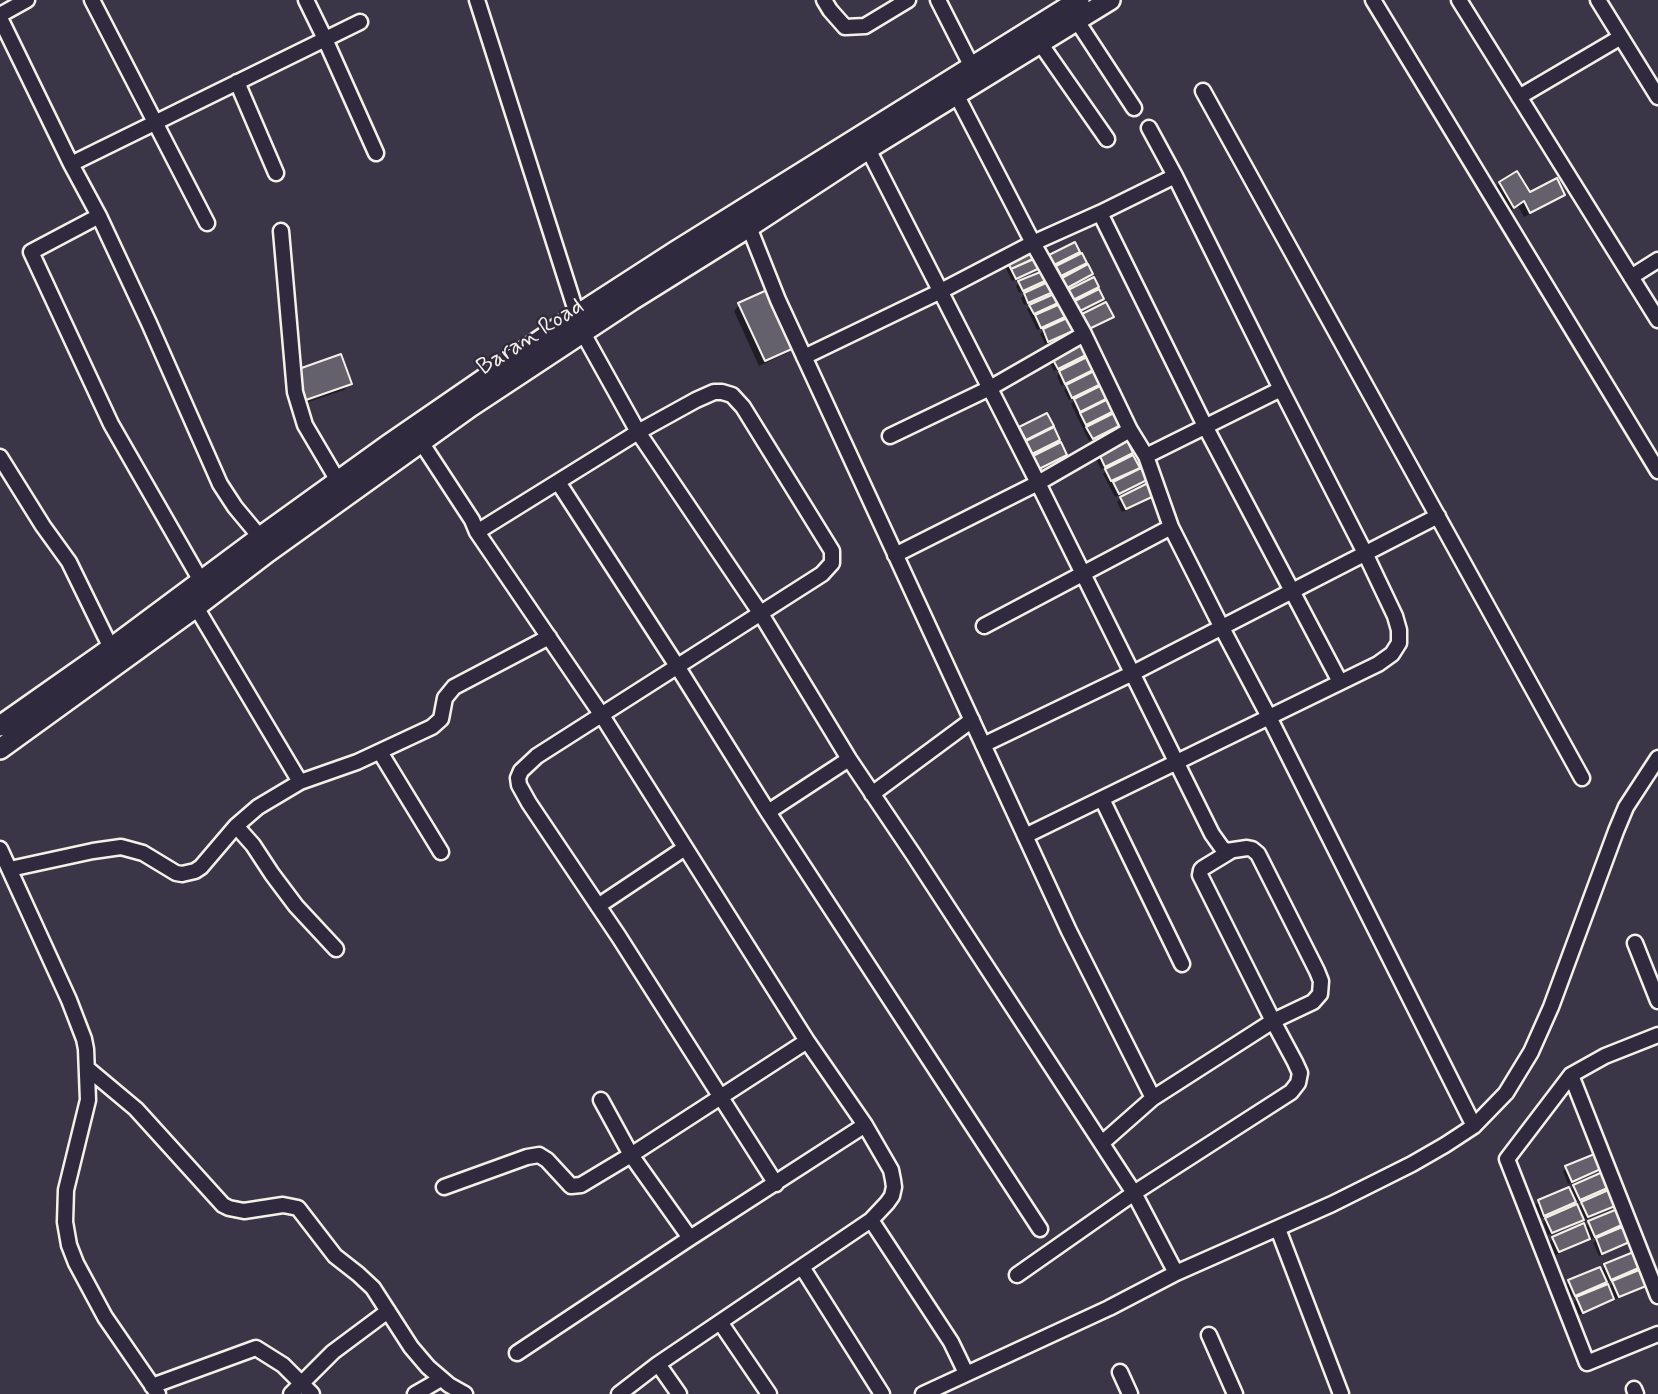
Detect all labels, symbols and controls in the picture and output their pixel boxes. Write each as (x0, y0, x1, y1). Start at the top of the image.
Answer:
street label: Baran Road (472, 293, 590, 383)

